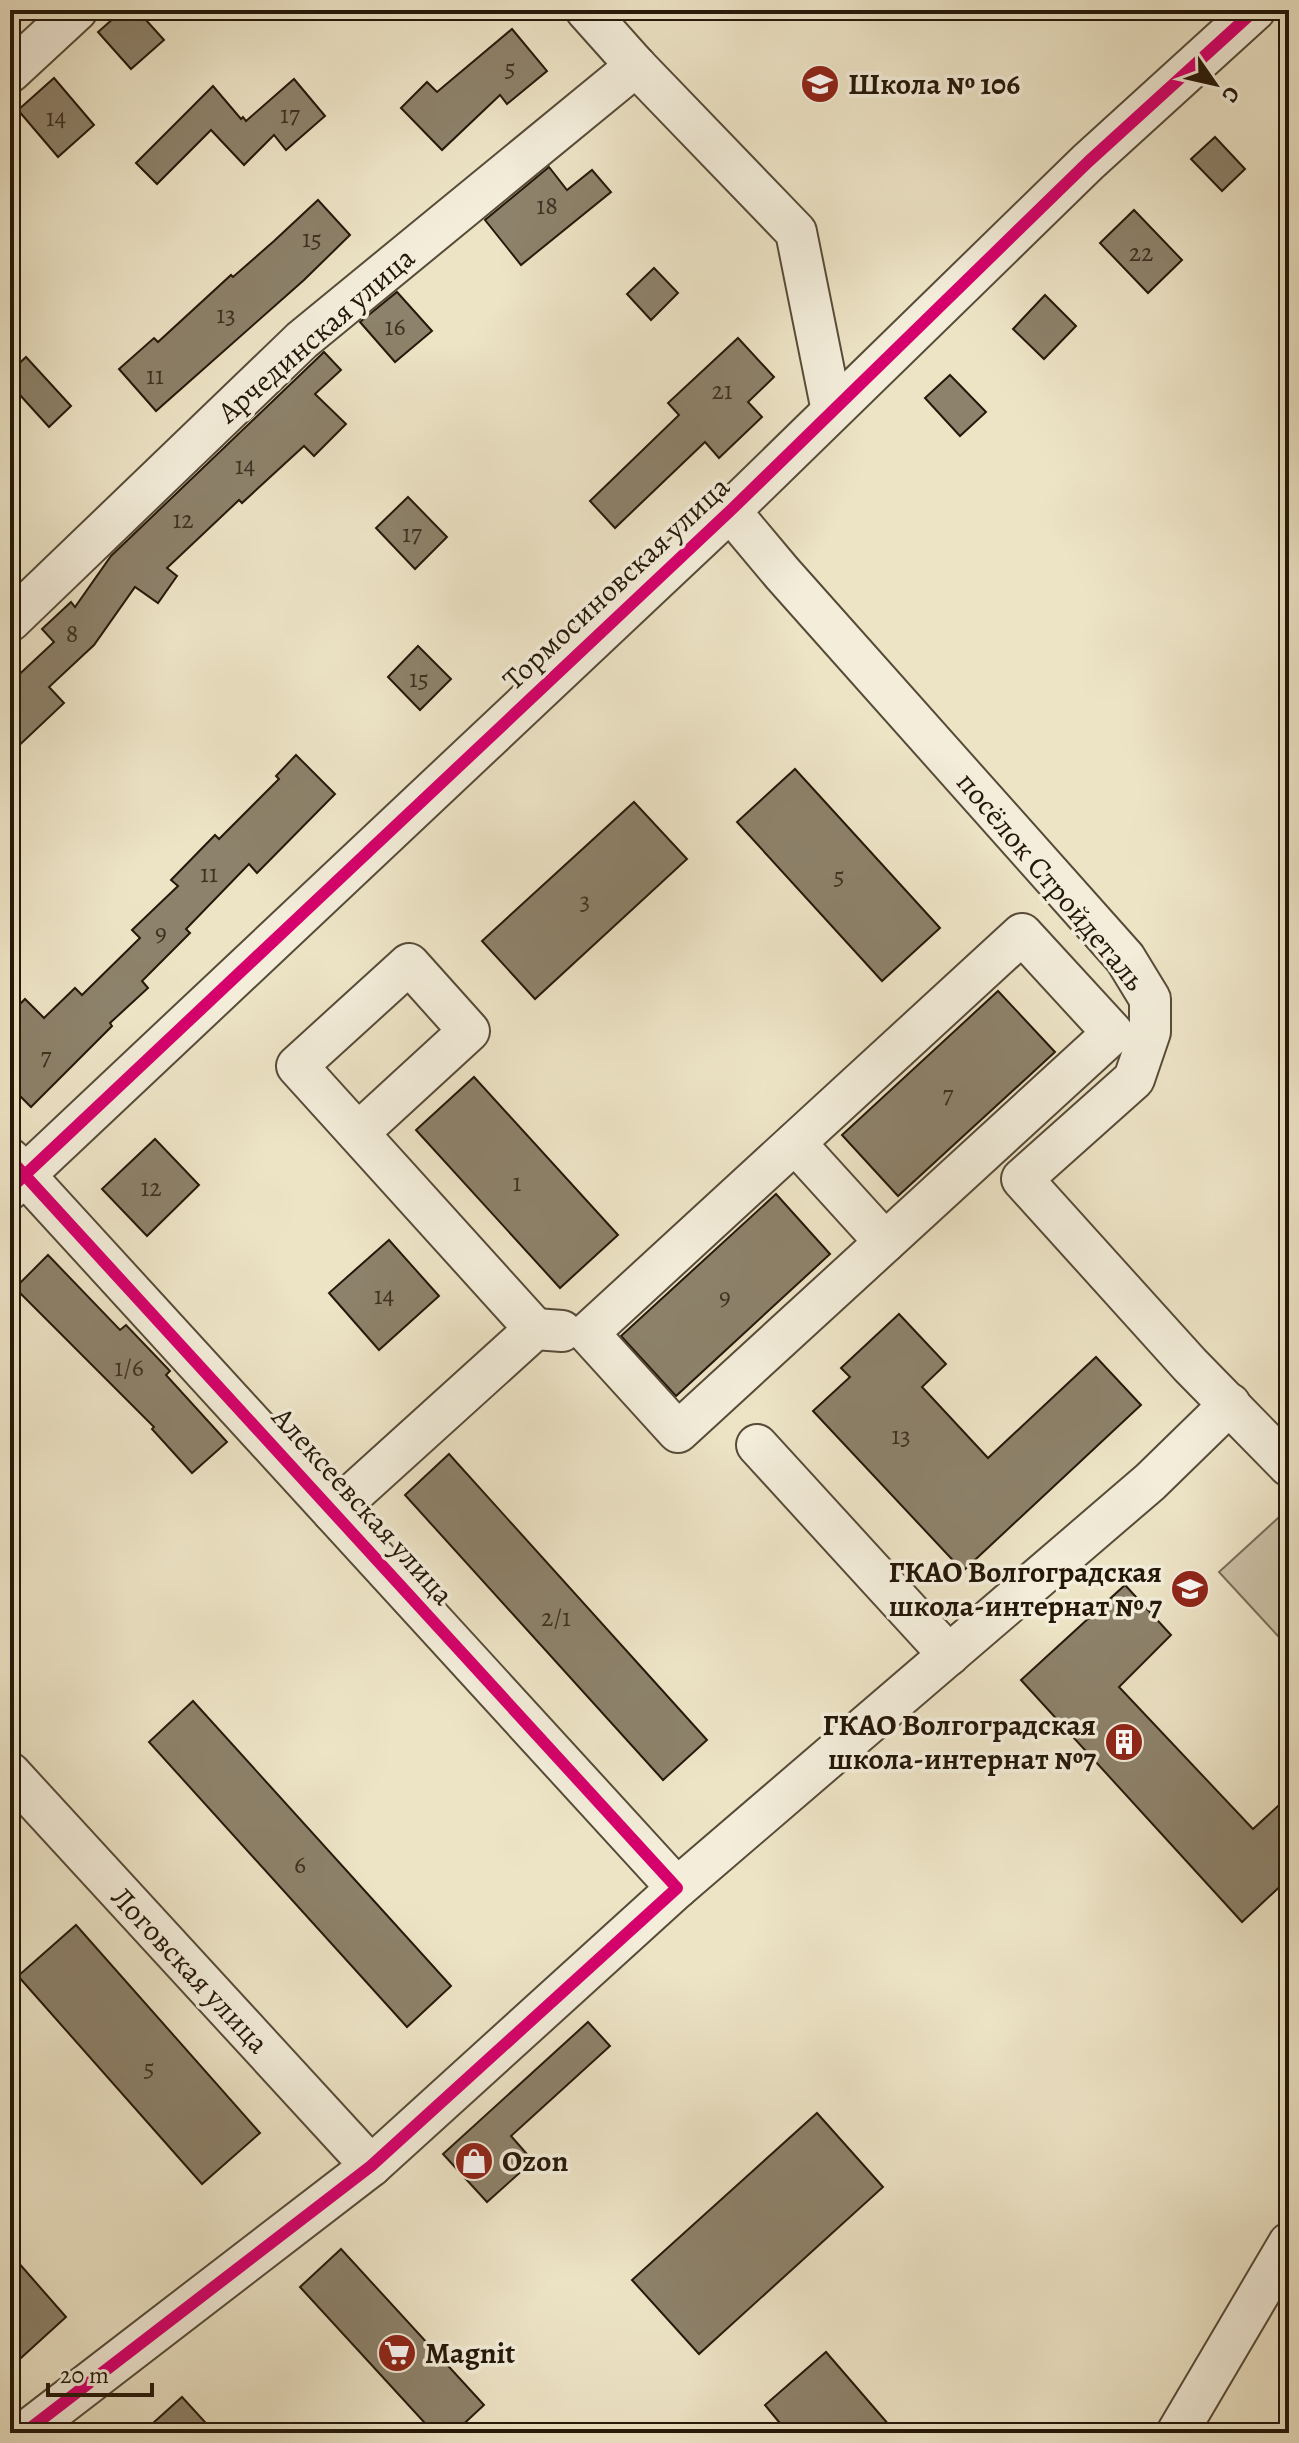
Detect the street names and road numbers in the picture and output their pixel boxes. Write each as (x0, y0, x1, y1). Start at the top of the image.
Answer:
street label: Арчединская улица (208, 238, 423, 433)
street label: Тормосиновская улица (494, 467, 738, 699)
street label: посёлок Стройдеталь (948, 763, 1154, 999)
street label: Алексеевская улица (262, 1397, 463, 1614)
street label: Логовская улица (102, 1878, 278, 2062)

